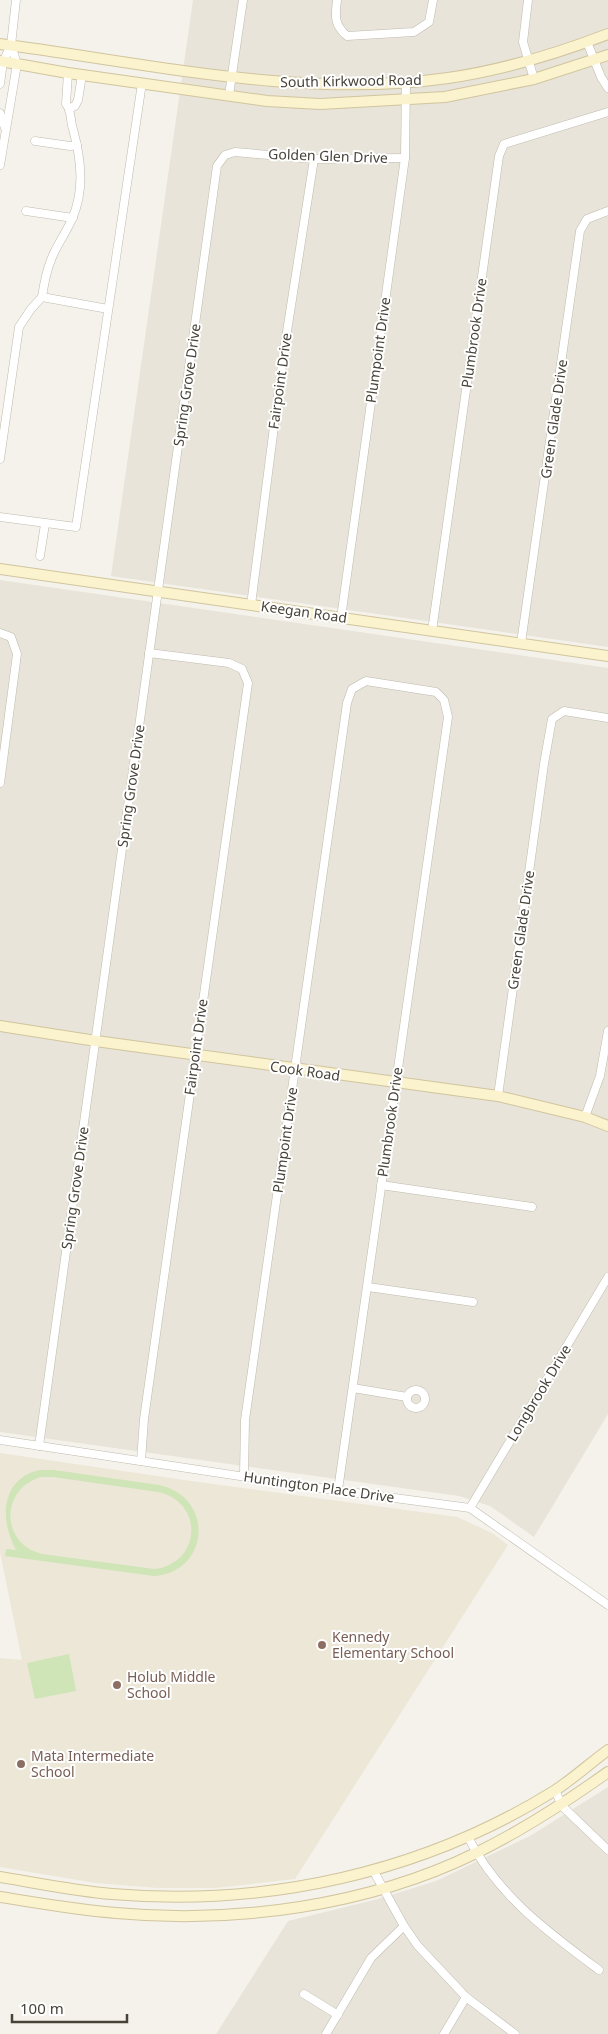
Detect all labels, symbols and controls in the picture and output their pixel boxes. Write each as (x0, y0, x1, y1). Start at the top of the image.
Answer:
street label: South Kirkwood Road (280, 70, 422, 91)
street label: Golden Glen Drive (268, 144, 388, 167)
street label: Plumbrook Drive (456, 277, 491, 389)
street label: Plumpoint Drive (361, 296, 394, 404)
street label: Spring Grove Drive (168, 322, 205, 448)
street label: Fairpoint Drive (263, 331, 296, 430)
street label: Green Glade Drive (536, 358, 571, 480)
street label: Keegan Road (260, 596, 348, 627)
street label: Spring Grove Drive (112, 723, 149, 849)
street label: Green Glade Drive (503, 869, 538, 991)
street label: Fairpoint Drive (179, 997, 212, 1096)
street label: Cook Road (269, 1056, 341, 1085)
street label: Plumbrook Drive (372, 1066, 407, 1178)
street label: Plumpoint Drive (268, 1086, 301, 1194)
street label: Spring Grove Drive (56, 1125, 93, 1251)
street label: Longbrook Drive (502, 1341, 575, 1445)
street label: Huntington Place Drive (242, 1467, 396, 1507)
place label: Kennedy Elementary School (332, 1627, 454, 1662)
marker: Kennedy Elementary School (316, 1639, 328, 1651)
place label: Holub Middle School (127, 1667, 215, 1702)
marker: Holub Middle School (111, 1679, 123, 1691)
place label: Mata Intermediate School (31, 1746, 154, 1781)
marker: Mata Intermediate School (15, 1758, 27, 1770)
scale bar (12, 1992, 128, 2024)
text: 100 m (20, 1998, 64, 2018)

